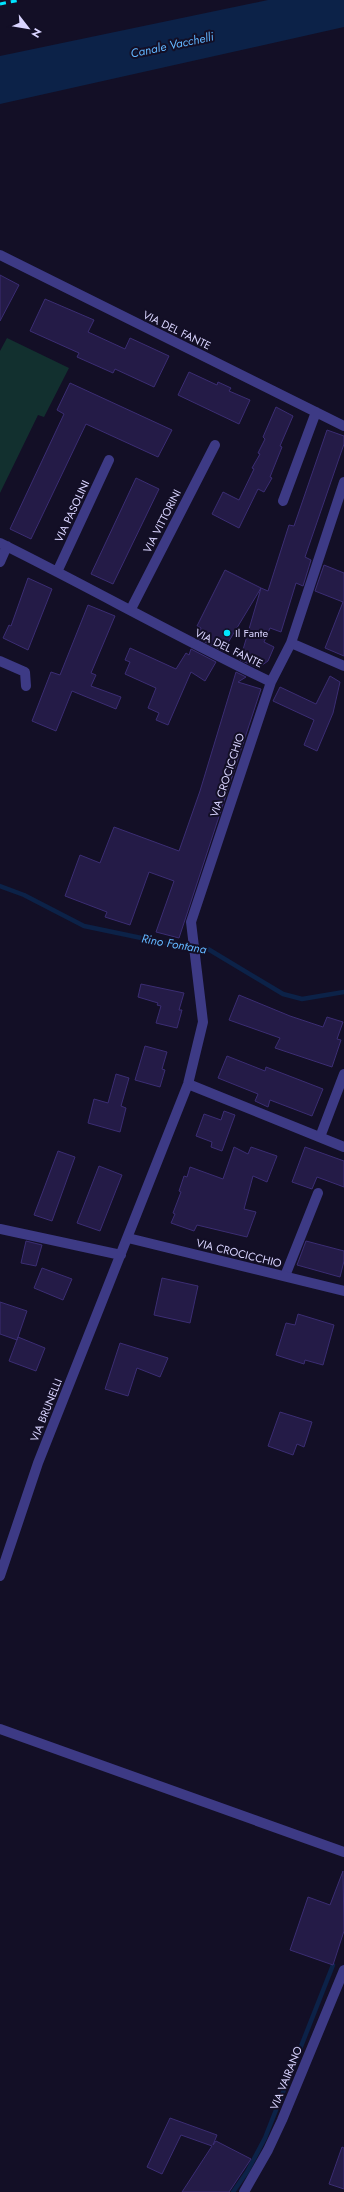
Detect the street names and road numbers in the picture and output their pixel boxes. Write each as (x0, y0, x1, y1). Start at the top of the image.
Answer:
street label: VIA DEL FANTE (140, 307, 214, 353)
street label: VIA PASOLINI (51, 477, 93, 545)
street label: VIA VITTORINI (139, 487, 185, 555)
street label: VIA DEL FANTE (192, 625, 266, 671)
street label: VIA CROCICCHIO (206, 731, 248, 819)
street label: VIA CROCICCHIO (195, 1235, 284, 1271)
street label: VIA BRUNELLI (26, 1376, 66, 1444)
street label: VIA VAIRANO (266, 2044, 306, 2112)

